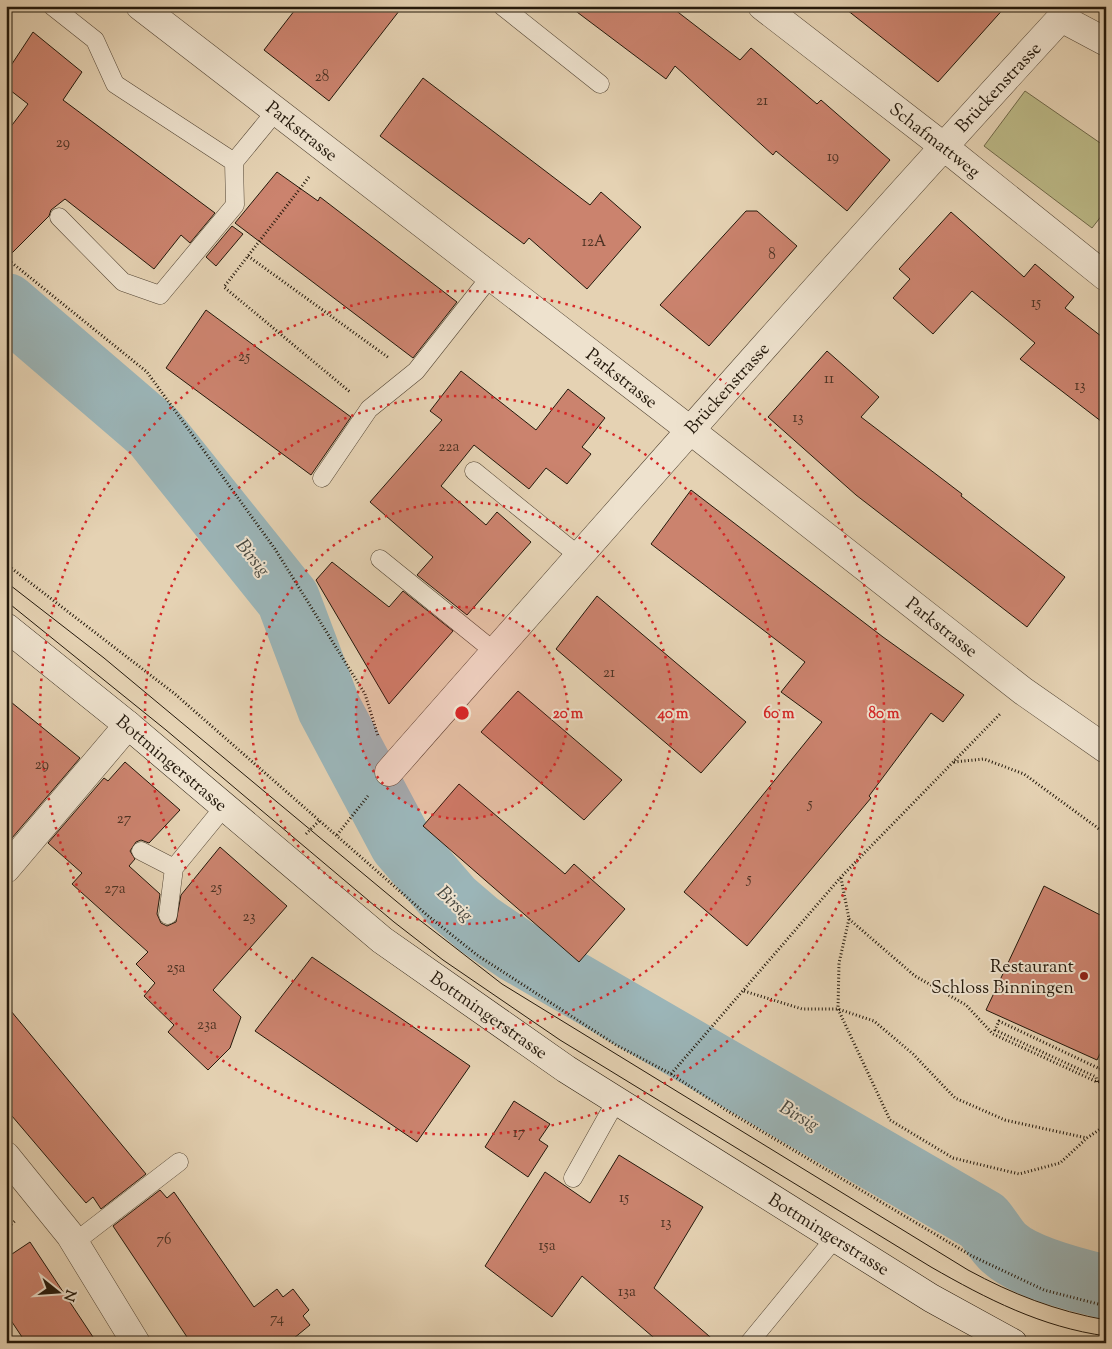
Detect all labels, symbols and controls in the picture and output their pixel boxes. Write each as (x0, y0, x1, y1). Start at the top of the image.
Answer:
street label: Brückenstrasse (950, 37, 1048, 140)
house number: 28 (315, 67, 329, 88)
house number: 21 (756, 91, 768, 112)
street label: Parkstrasse (259, 96, 342, 169)
street label: Schafmattweg (883, 98, 985, 186)
house number: 29 (56, 133, 70, 154)
house number: 19 (827, 147, 839, 168)
house number: 12A (582, 232, 606, 253)
house number: 8 (768, 245, 776, 266)
house number: 15 (1031, 293, 1041, 314)
street label: Brückenstrasse (680, 338, 777, 441)
street label: Parkstrasse (579, 343, 662, 416)
house number: 25 (238, 347, 250, 368)
house number: 11 (824, 369, 834, 390)
house number: 13 (1074, 376, 1086, 397)
house number: 13 (792, 408, 804, 429)
house number: 22a (439, 437, 460, 458)
water label: Birsig (228, 534, 276, 583)
street label: Parkstrasse (899, 592, 982, 665)
house number: 21 (603, 663, 615, 684)
centre of rings (453, 704, 471, 722)
text: 20 m (553, 704, 584, 725)
text: 40 m (657, 704, 689, 725)
text: 60 m (764, 704, 795, 725)
text: 80 m (868, 704, 900, 725)
street label: Bottmingerstrasse (109, 710, 232, 819)
house number: 29 (35, 755, 49, 776)
house number: 5 (806, 794, 813, 815)
house number: 27 (117, 809, 132, 830)
house number: 5 (745, 869, 752, 890)
house number: 25 (210, 878, 222, 899)
house number: 27a (104, 879, 126, 900)
water label: Birsig (430, 881, 479, 929)
house number: 23 (242, 907, 256, 928)
place label: Restaurant Schloss Binningen (931, 955, 1074, 1002)
house number: 25a (166, 958, 186, 979)
street label: Bottmingerstrasse (424, 966, 552, 1067)
marker: Restaurant Schloss Binningen (1078, 970, 1090, 982)
house number: 23a (197, 1015, 217, 1036)
water label: Birsig (774, 1095, 824, 1139)
house number: 17 (513, 1123, 526, 1144)
house number: 15 (619, 1188, 629, 1209)
street label: Bottmingerstrasse (762, 1188, 894, 1283)
house number: 13 (660, 1213, 672, 1234)
house number: 76 (157, 1230, 171, 1251)
house number: 15a (538, 1236, 556, 1257)
north arrow (32, 1266, 82, 1316)
house number: 13a (618, 1282, 636, 1303)
text: N (57, 1287, 80, 1303)
house number: 74 (270, 1309, 284, 1330)

